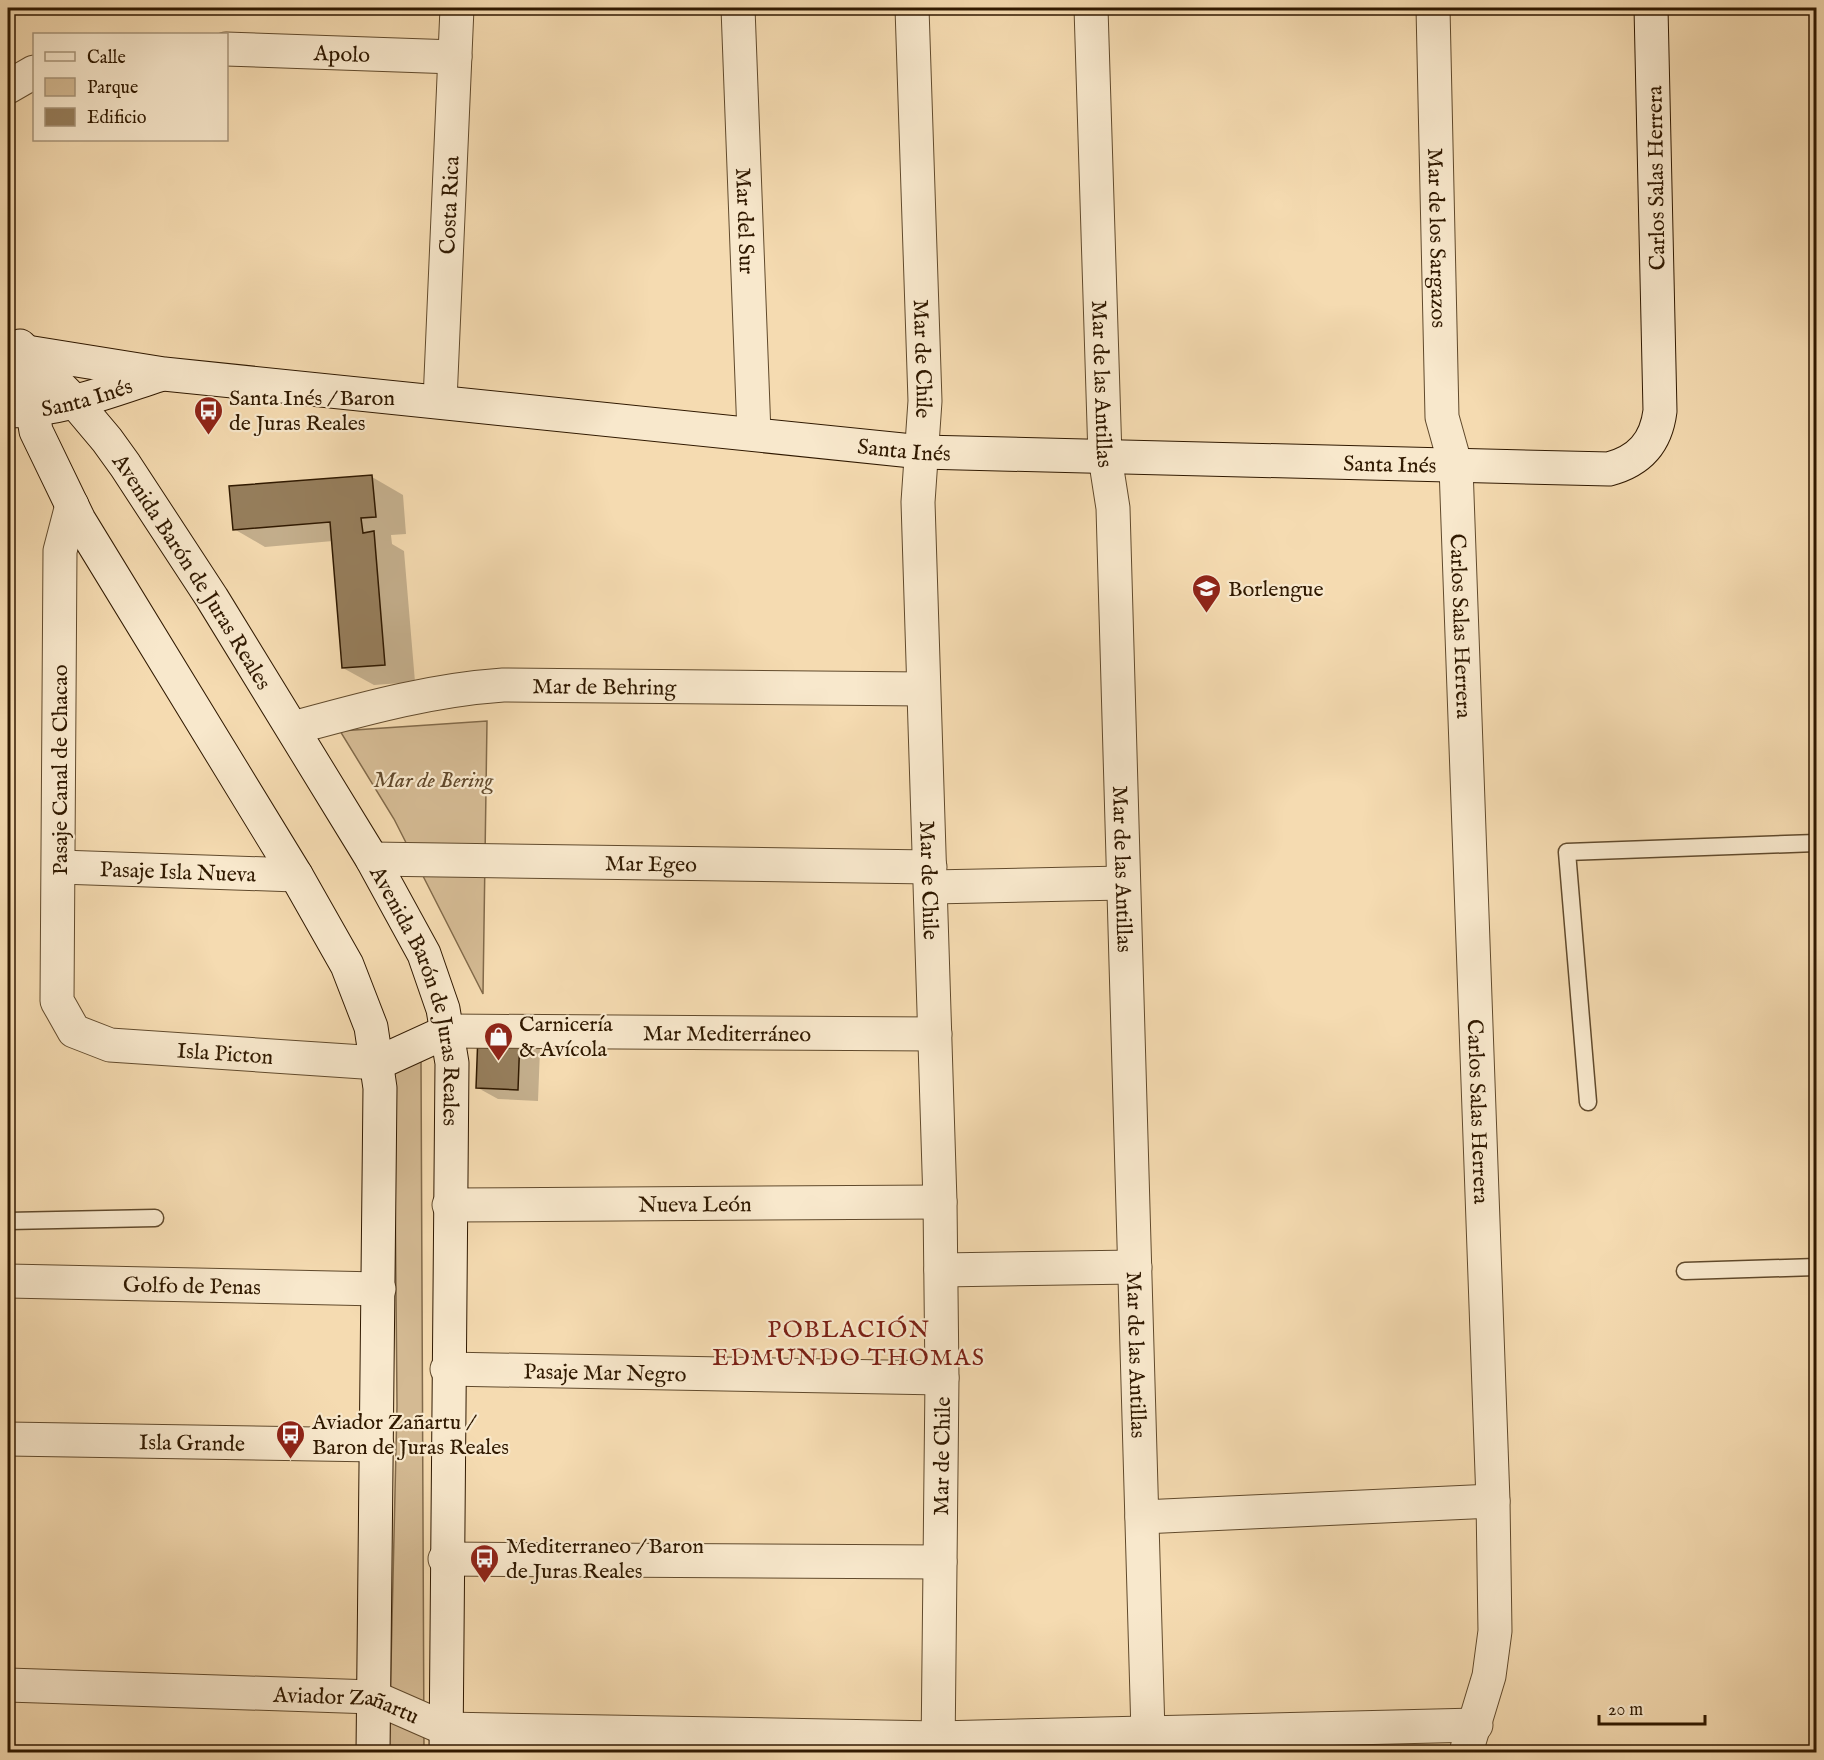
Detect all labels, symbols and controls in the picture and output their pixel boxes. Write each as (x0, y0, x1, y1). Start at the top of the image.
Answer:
legend (33, 33, 228, 141)
street label: Apolo (312, 40, 371, 70)
text: Calle (87, 47, 126, 70)
text: Parque (87, 77, 138, 100)
street label: Carlos Salas Herrera (1641, 85, 1673, 271)
text: Edificio (87, 107, 147, 130)
street label: Mar de los Sargazos (1420, 148, 1452, 328)
street label: Costa Rica (434, 155, 467, 255)
street label: Mar del Sur (728, 167, 760, 275)
street label: Mar de Chile (906, 299, 937, 419)
street label: Mar de las Antillas (1084, 300, 1118, 470)
street label: Santa Inés (39, 373, 136, 424)
place label: Santa Inés / Baron de Juras Reales (229, 385, 395, 438)
bus stop icon: Santa Inés / Baron de Juras Reales (192, 394, 224, 436)
street label: Santa Inés (856, 433, 951, 469)
street label: Avenida Barón de Juras Reales (105, 448, 277, 695)
street label: Santa Inés (1343, 450, 1437, 481)
street label: Carlos Salas Herrera (1442, 533, 1477, 719)
school or university icon: Borlengue (1191, 572, 1223, 614)
place label: Borlengue (1228, 576, 1324, 604)
street label: Pasaje Canal de Chacao (47, 664, 75, 876)
street label: Mar de Behring (532, 673, 677, 703)
park label: Mar de Bering (373, 767, 495, 795)
street label: Mar de las Antillas (1105, 785, 1138, 953)
street label: Mar de Chile (912, 820, 944, 940)
street label: Mar Egeo (605, 850, 697, 880)
street label: Pasaje Isla Nueva (99, 856, 257, 890)
street label: Avenida Barón de Juras Reales (362, 861, 464, 1126)
place label: Carnicería & Avícola (519, 1011, 613, 1064)
street label: Carlos Salas Herrera (1460, 1019, 1494, 1205)
shop icon: Carnicería & Avícola (482, 1020, 514, 1062)
street label: Mar Mediterráneo (643, 1020, 811, 1049)
street label: Isla Picton (176, 1038, 274, 1072)
street label: Nueva León (638, 1191, 752, 1220)
street label: Golfo de Penas (123, 1271, 261, 1302)
street label: Mar de las Antillas (1119, 1271, 1152, 1439)
district label: POBLACIÓN EDMUNDO THOMAS (712, 1315, 986, 1374)
street label: Pasaje Mar Negro (523, 1358, 687, 1389)
street label: Mar de Chile (928, 1396, 958, 1516)
place label: Aviador Zañartu / Baron de Juras Reales (311, 1409, 509, 1462)
bus stop icon: Aviador Zañartu / Baron de Juras Reales (275, 1418, 307, 1460)
street label: Isla Grande (139, 1429, 245, 1459)
place label: Mediterraneo / Baron de Juras Reales (506, 1533, 704, 1586)
bus stop icon: Mediterraneo / Baron de Juras Reales (469, 1542, 501, 1584)
street label: Aviador Zañartu (272, 1682, 423, 1732)
scale bar (1599, 1688, 1706, 1726)
text: 20 m (1608, 1699, 1643, 1722)

